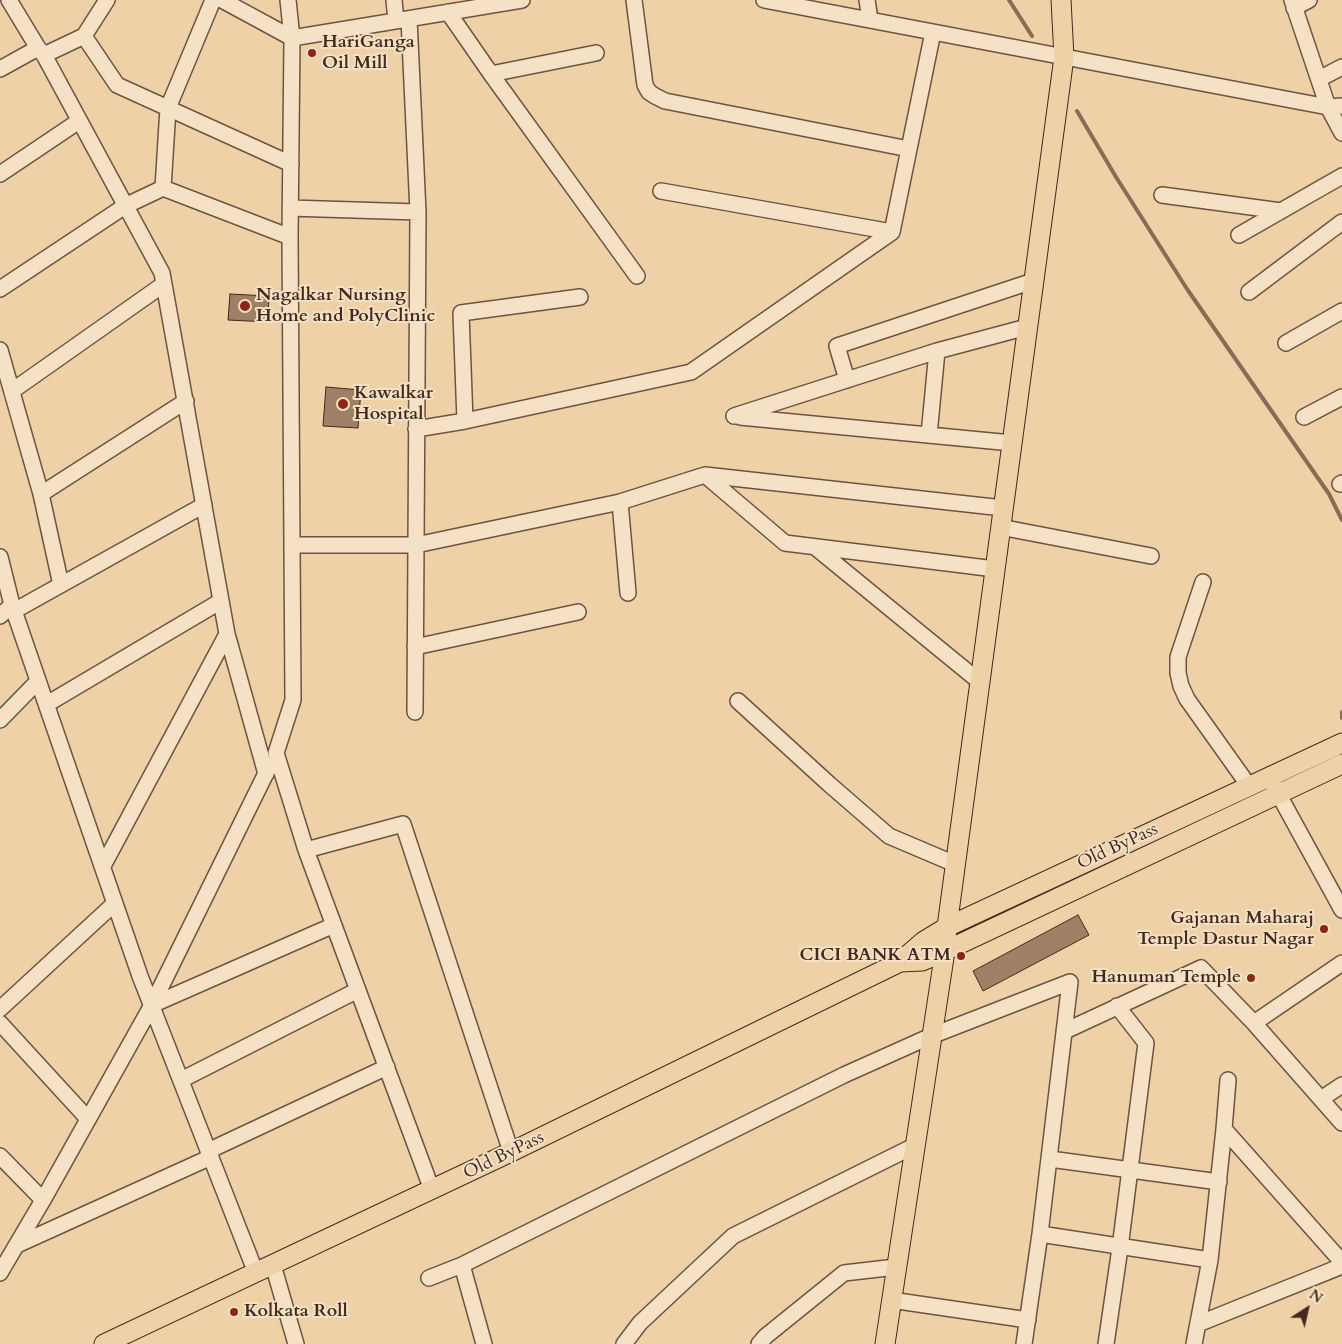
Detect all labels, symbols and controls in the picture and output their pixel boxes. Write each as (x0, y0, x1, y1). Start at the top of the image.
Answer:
place label: HariGanga Oil Mill (322, 32, 415, 74)
marker: HariGanga Oil Mill (306, 47, 318, 59)
place label: Nagalkar Nursing Home and PolyClinic (256, 285, 435, 328)
marker: Nagalkar Nursing Home and PolyClinic (238, 299, 252, 313)
place label: Kawalkar Hospital (354, 383, 433, 426)
marker: Kawalkar Hospital (336, 397, 350, 411)
street label: Old ByPass (1074, 819, 1162, 875)
place label: Gajanan Maharaj Temple Dastur Nagar (1137, 908, 1314, 951)
marker: Gajanan Maharaj Temple Dastur Nagar (1318, 923, 1330, 935)
place label: CICI BANK ATM (799, 945, 951, 967)
marker: CICI BANK ATM (955, 950, 967, 962)
place label: Hanuman Temple (1091, 967, 1241, 989)
marker: Hanuman Temple (1245, 972, 1257, 984)
street label: Old ByPass (460, 1127, 548, 1185)
north arrow (1282, 1284, 1332, 1334)
text: N (1305, 1285, 1326, 1308)
place label: Kolkata Roll (244, 1301, 348, 1323)
marker: Kolkata Roll (228, 1306, 240, 1318)

